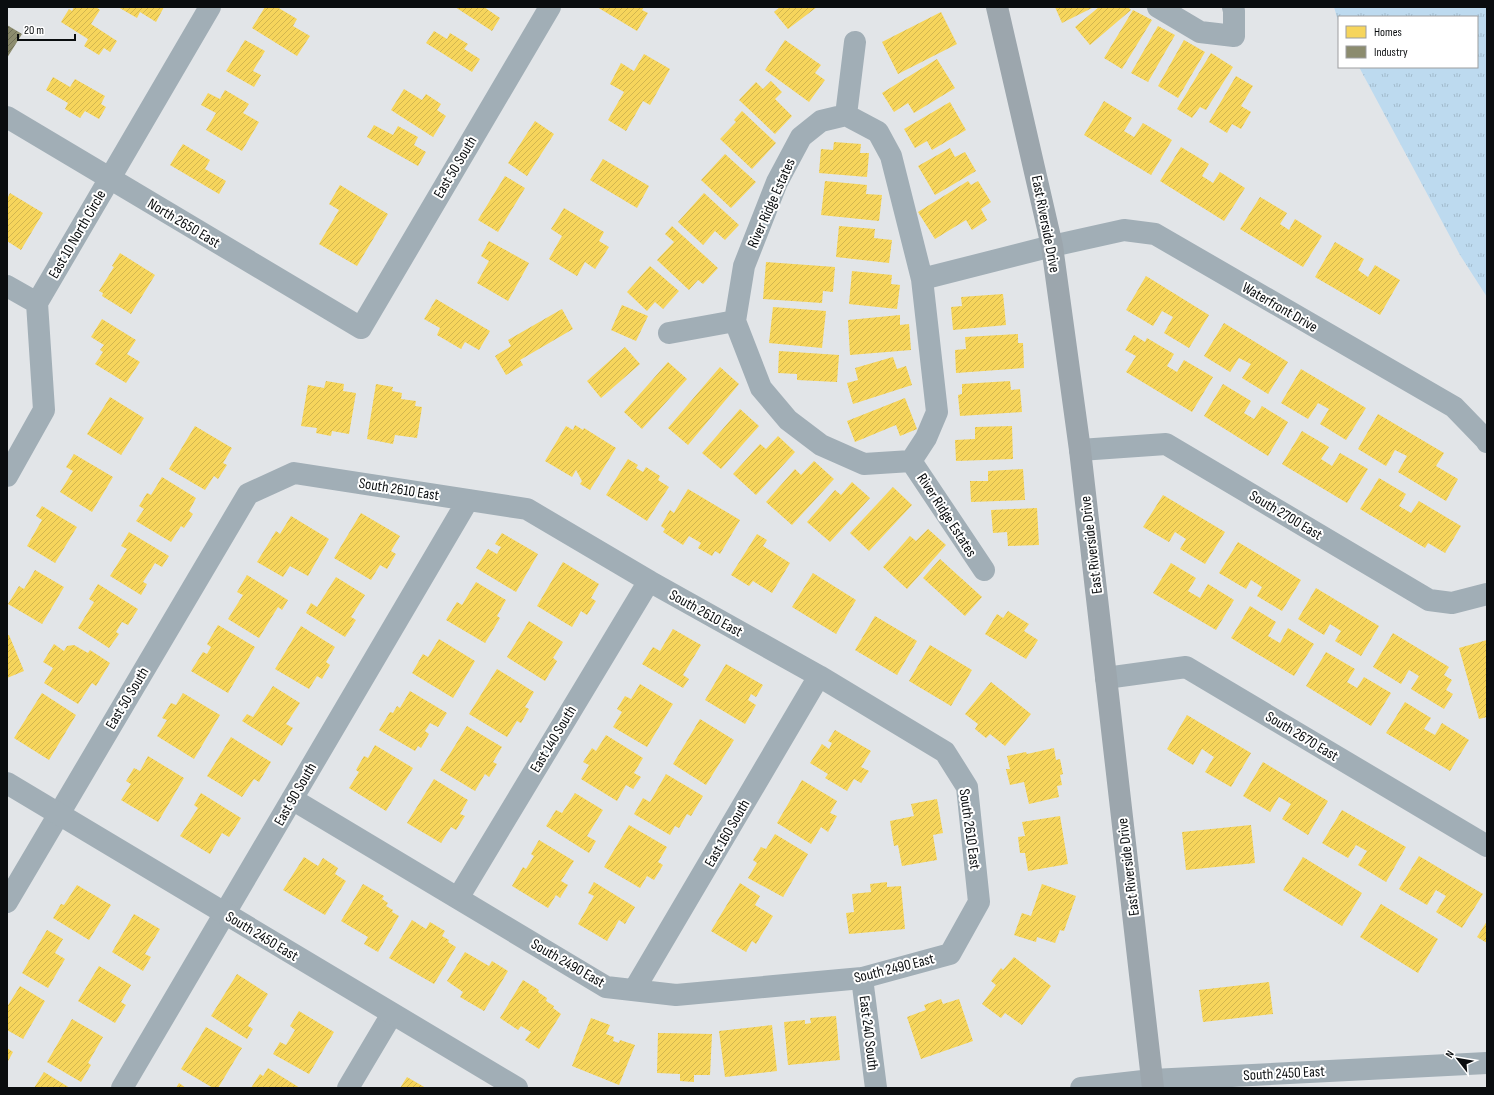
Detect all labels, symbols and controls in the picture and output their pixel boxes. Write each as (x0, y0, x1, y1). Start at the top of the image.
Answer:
scale bar (18, 16, 75, 42)
legend (1338, 16, 1478, 68)
text: 20 m (24, 23, 44, 38)
text: Homes (1374, 25, 1402, 40)
text: Industry (1374, 45, 1408, 60)
street label: East 50 South (429, 133, 481, 202)
street label: River Ridge Estates (743, 155, 800, 251)
street label: East Riverside Drive (1027, 174, 1064, 274)
street label: East 10 North Circle (44, 187, 110, 282)
street label: North 2650 East (144, 194, 224, 253)
street label: Waterfront Drive (1238, 278, 1321, 337)
street label: River Ridge Estates (912, 470, 981, 561)
street label: South 2610 East (357, 474, 441, 505)
street label: South 2700 East (1246, 486, 1326, 545)
street label: East Riverside Drive (1076, 495, 1107, 595)
street label: South 2610 East (666, 585, 746, 642)
street label: East 50 South (101, 664, 153, 733)
street label: East 140 South (526, 702, 581, 776)
street label: South 2670 East (1262, 707, 1342, 766)
street label: East 90 South (270, 759, 321, 829)
street label: South 2610 East (954, 788, 985, 871)
street label: East 160 South (700, 796, 754, 870)
street label: East Riverside Drive (1113, 817, 1144, 917)
street label: South 2450 East (222, 907, 302, 966)
street label: South 2490 East (527, 935, 608, 992)
street label: South 2490 East (852, 949, 937, 988)
street label: East 240 South (854, 994, 883, 1072)
north arrow (1438, 1039, 1478, 1079)
text: N (1443, 1048, 1457, 1060)
street label: South 2450 East (1243, 1062, 1326, 1085)

